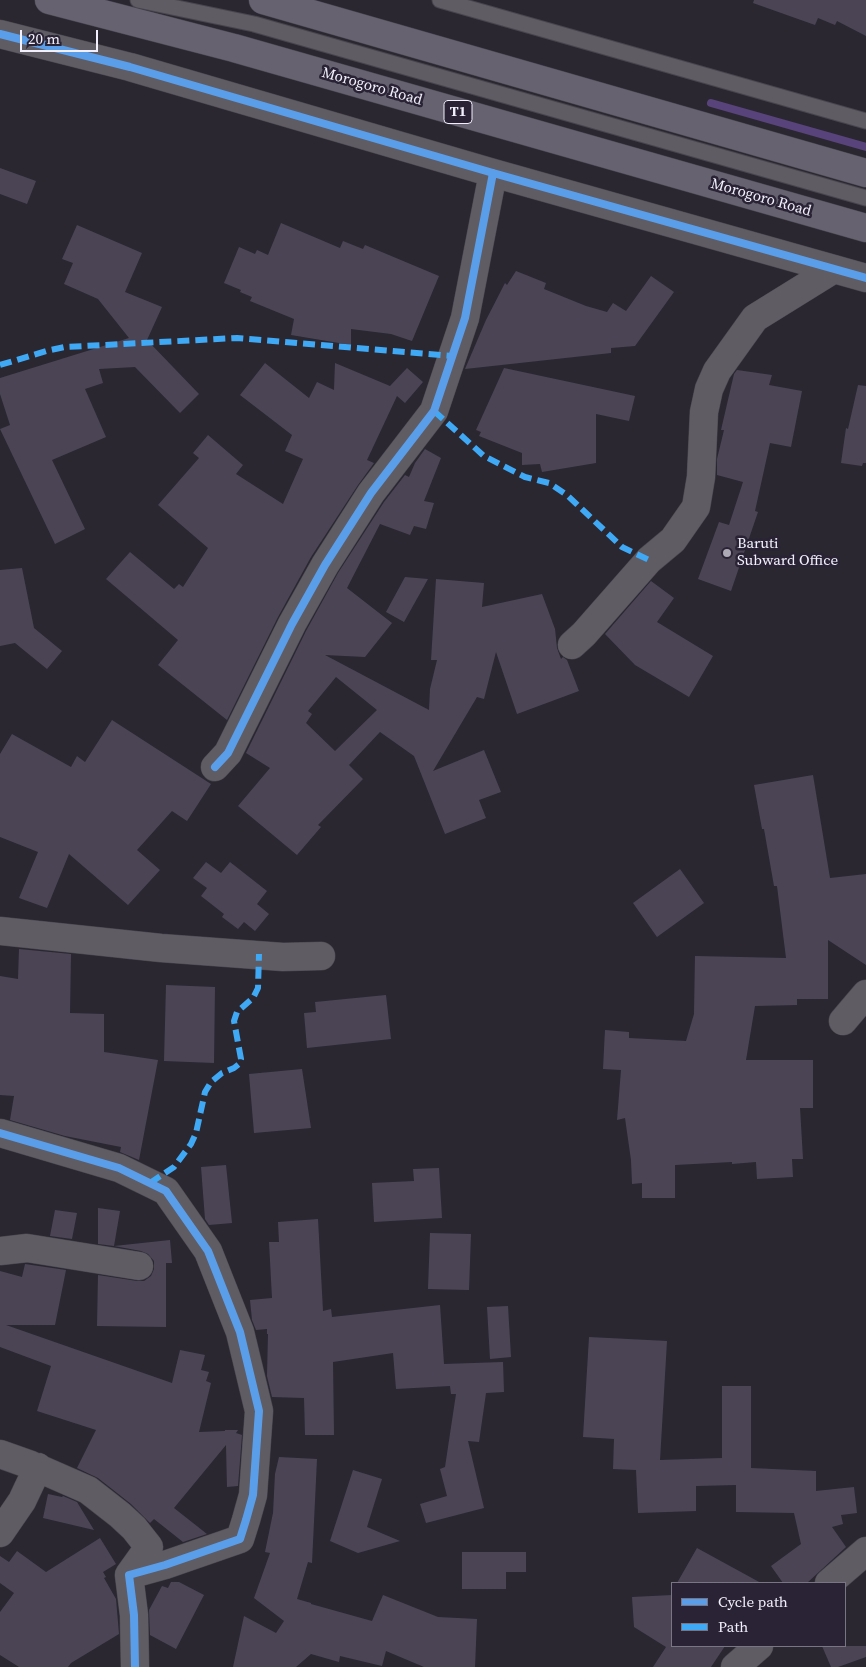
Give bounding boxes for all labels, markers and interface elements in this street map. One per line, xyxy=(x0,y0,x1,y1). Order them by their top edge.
scale bar xyxy=(22,20,100,52)
text: 20 m xyxy=(28,28,60,49)
street label: Morogoro Road xyxy=(320,64,424,110)
road number: T1 xyxy=(444,100,472,124)
street label: Morogoro Road xyxy=(709,175,813,221)
place label: Baruti Subward Office xyxy=(737,535,838,570)
marker: Baruti Subward Office xyxy=(721,547,733,559)
legend xyxy=(671,1582,846,1647)
text: Cycle path xyxy=(718,1591,788,1612)
text: Path xyxy=(718,1616,748,1637)

